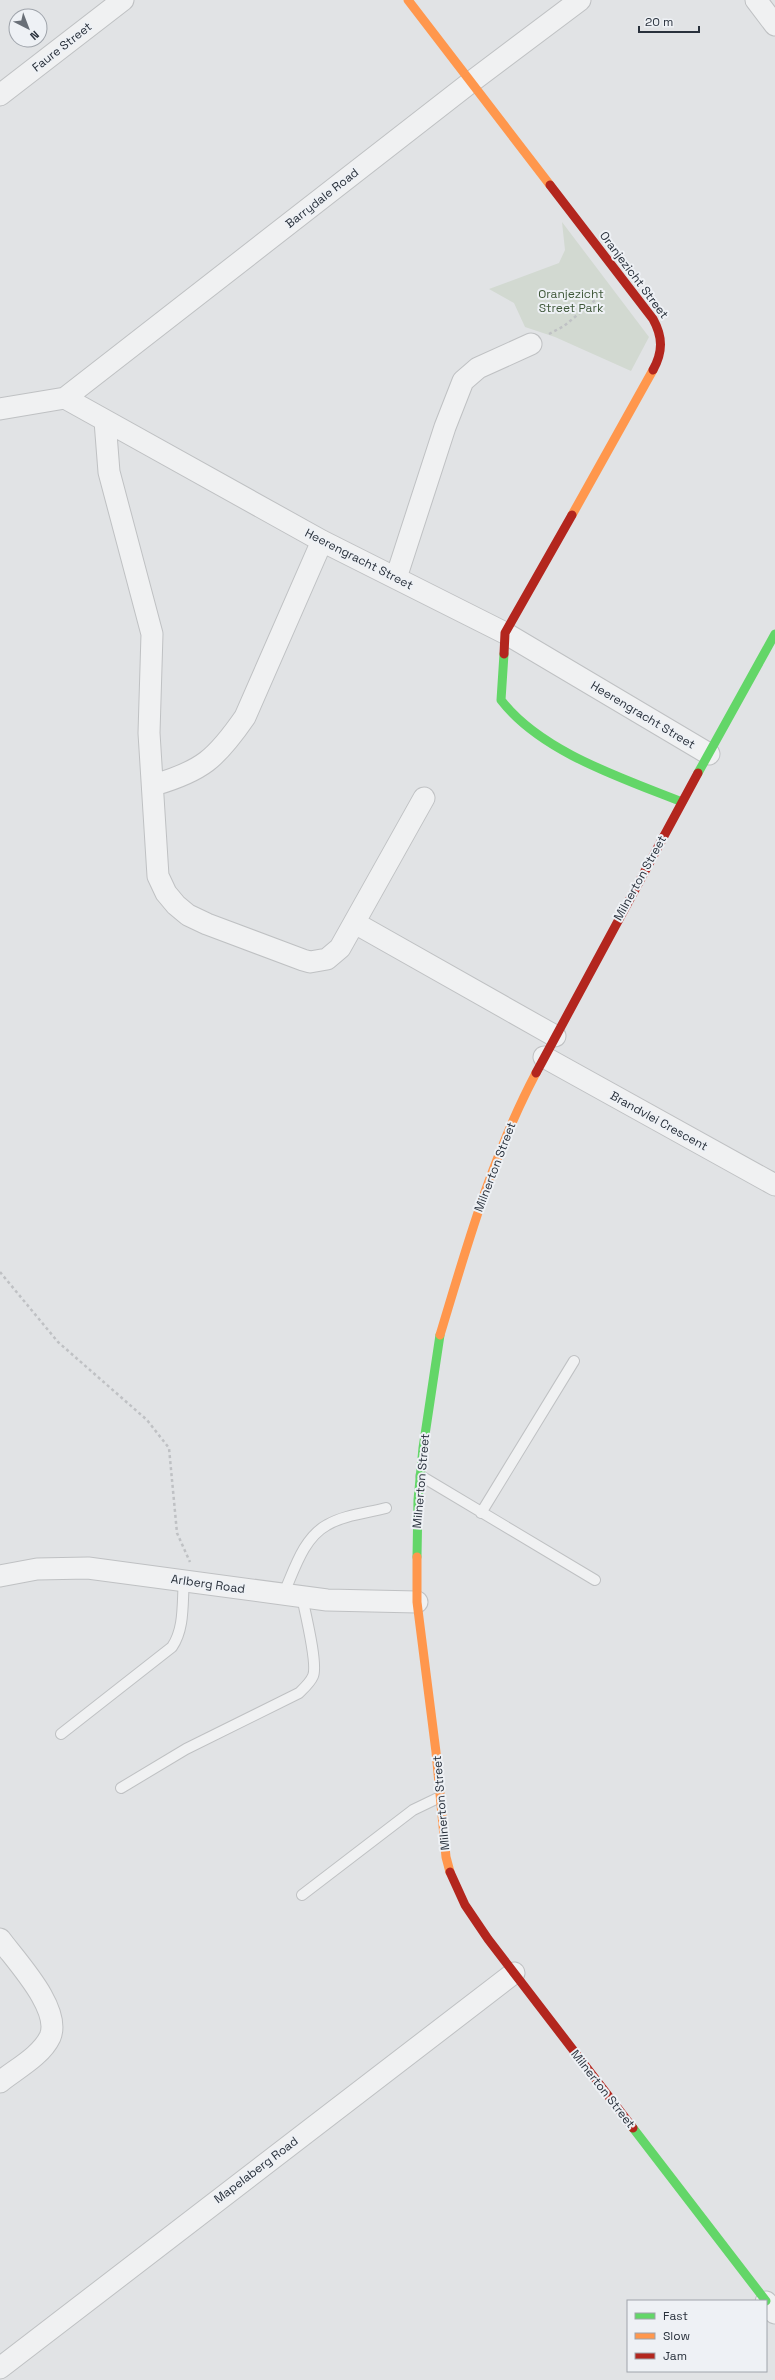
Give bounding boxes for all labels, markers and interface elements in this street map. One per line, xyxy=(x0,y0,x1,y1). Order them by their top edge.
north arrow xyxy=(8,8,48,48)
scale bar xyxy=(639,8,699,34)
text: 20 m xyxy=(645,14,673,30)
street label: Faure Street xyxy=(29,19,95,75)
text: N xyxy=(27,28,42,43)
street label: Barrydale Road xyxy=(282,164,362,232)
street label: Oranjezicht Street xyxy=(596,228,672,322)
park label: Oranjezicht Street Park xyxy=(538,286,604,316)
street label: Heerengracht Street xyxy=(302,525,416,593)
street label: Heerengracht Street xyxy=(588,677,698,753)
street label: Milnerton Street xyxy=(610,833,670,923)
street label: Brandvlei Crescent xyxy=(607,1088,711,1154)
street label: Milnerton Street xyxy=(470,1120,520,1214)
street label: Milnerton Street xyxy=(409,1433,433,1529)
street label: Arlberg Road xyxy=(170,1571,246,1597)
street label: Milnerton Street xyxy=(429,1755,453,1851)
street label: Milnerton Street xyxy=(567,2047,639,2131)
street label: Mapelaberg Road xyxy=(211,2133,301,2207)
legend xyxy=(627,2300,767,2372)
text: Fast xyxy=(663,2308,688,2324)
text: Slow xyxy=(663,2328,690,2344)
text: Jam xyxy=(663,2348,687,2364)

